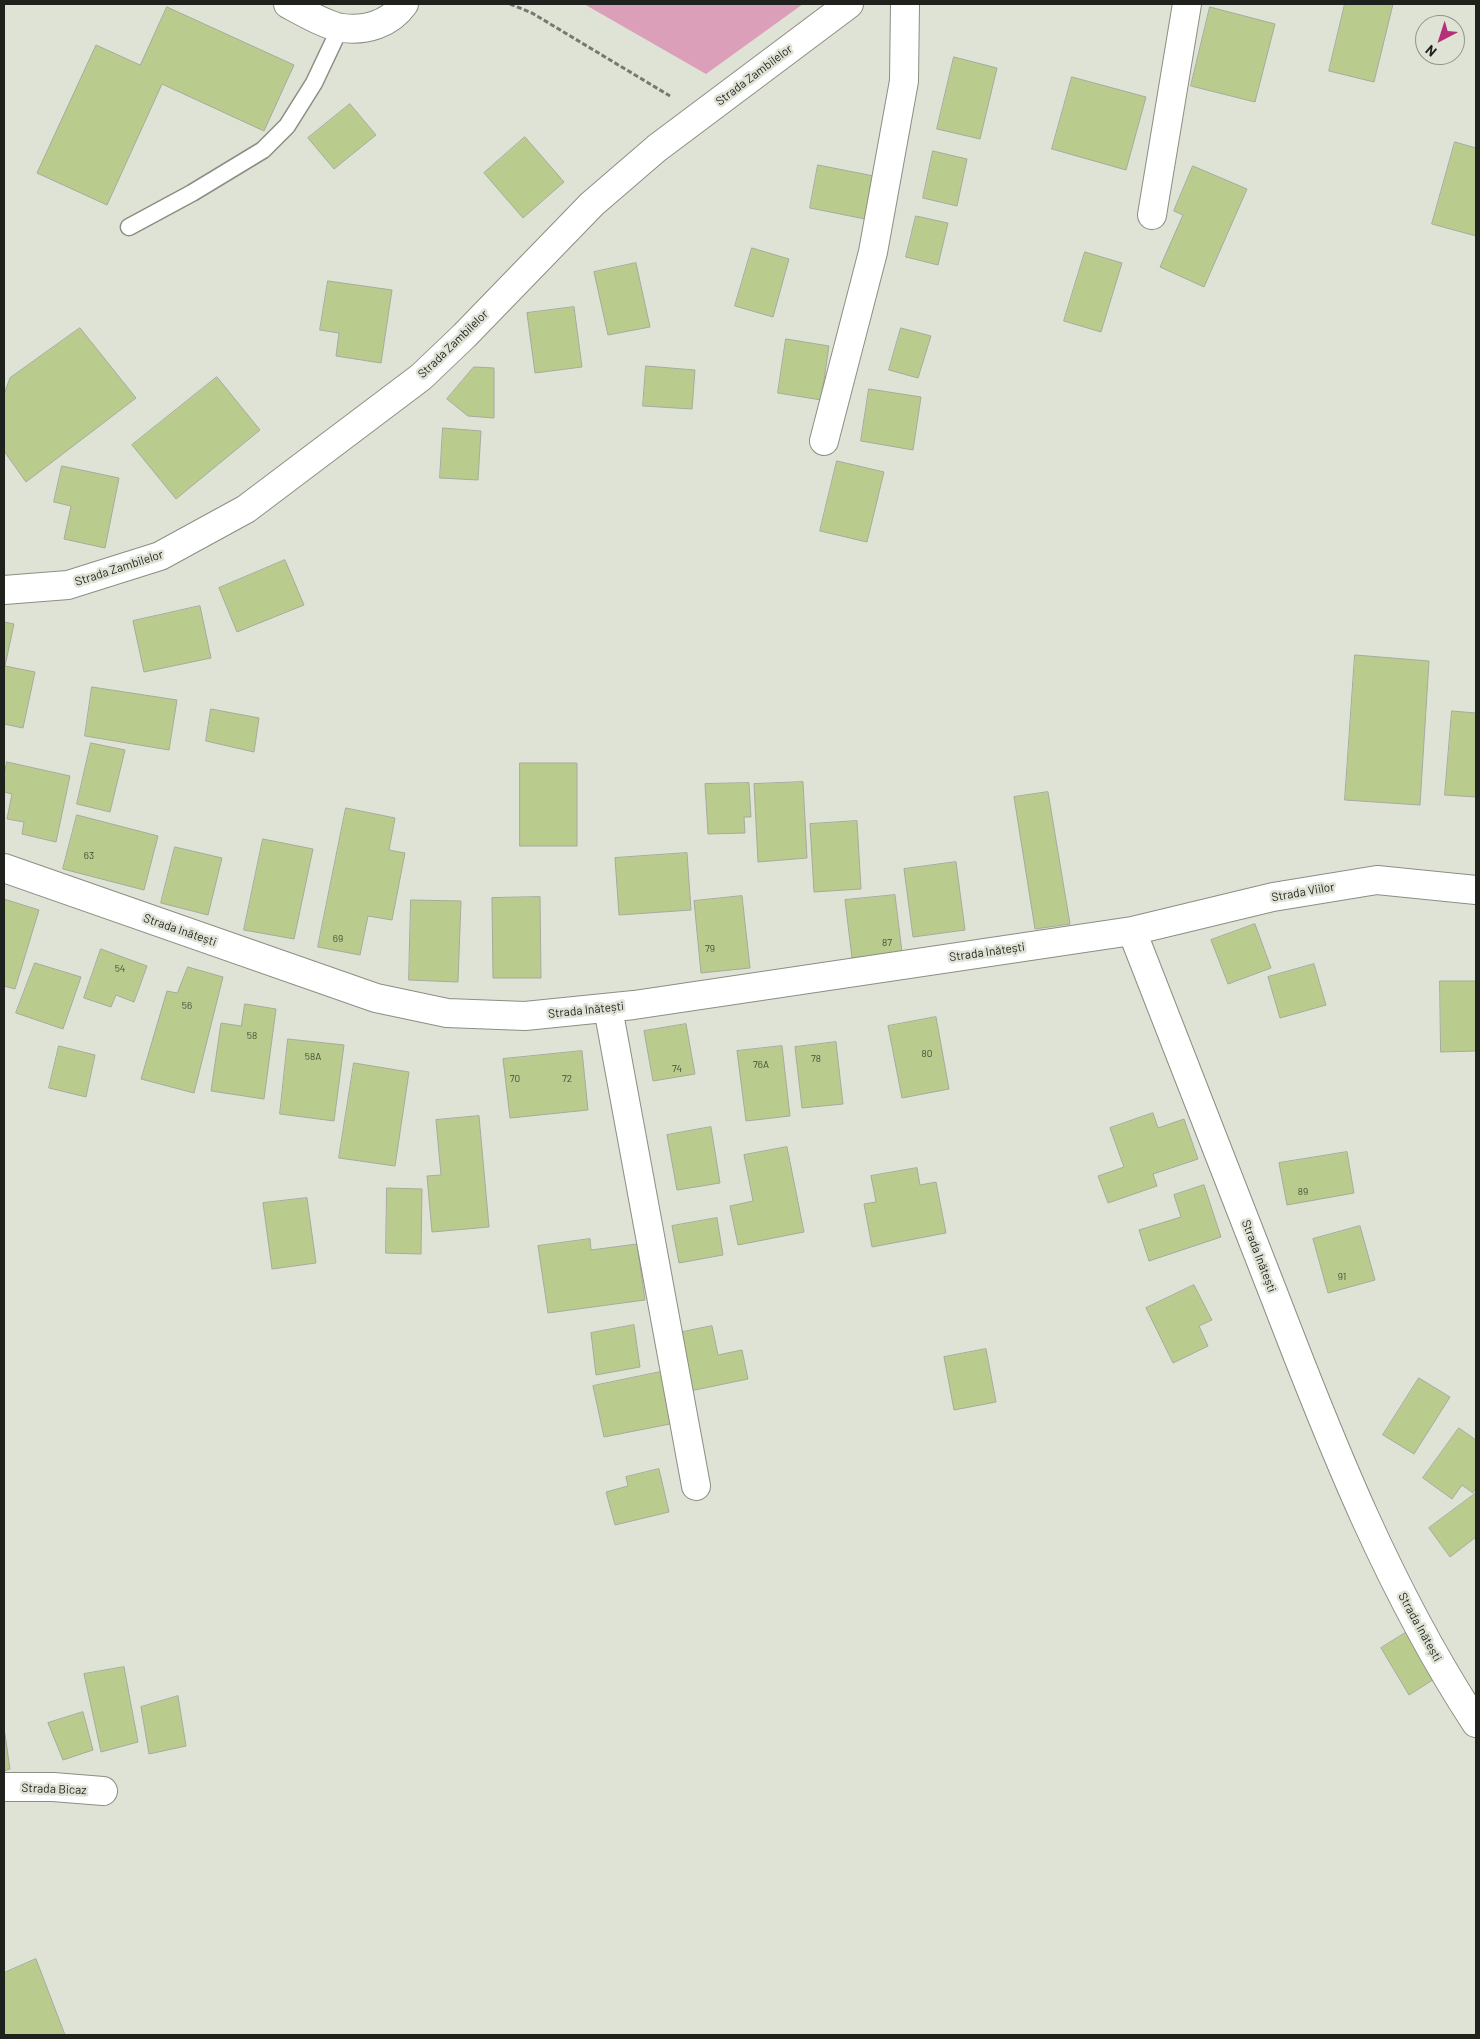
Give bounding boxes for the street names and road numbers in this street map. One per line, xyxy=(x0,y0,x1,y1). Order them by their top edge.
street label: Strada Zambilelor xyxy=(713,42,795,108)
street label: Strada Zambilelor xyxy=(415,307,491,381)
street label: Strada Zambilelor xyxy=(73,547,165,589)
street label: Strada Viilor xyxy=(1270,879,1336,905)
street label: Strada Inătești xyxy=(142,911,218,949)
street label: Strada Inătești xyxy=(948,940,1026,964)
street label: Strada Inătești xyxy=(547,999,625,1021)
street label: Strada Inătești xyxy=(1239,1218,1279,1294)
street label: Strada Inătești xyxy=(1395,1590,1445,1664)
street label: Strada Bicaz xyxy=(21,1781,87,1797)

